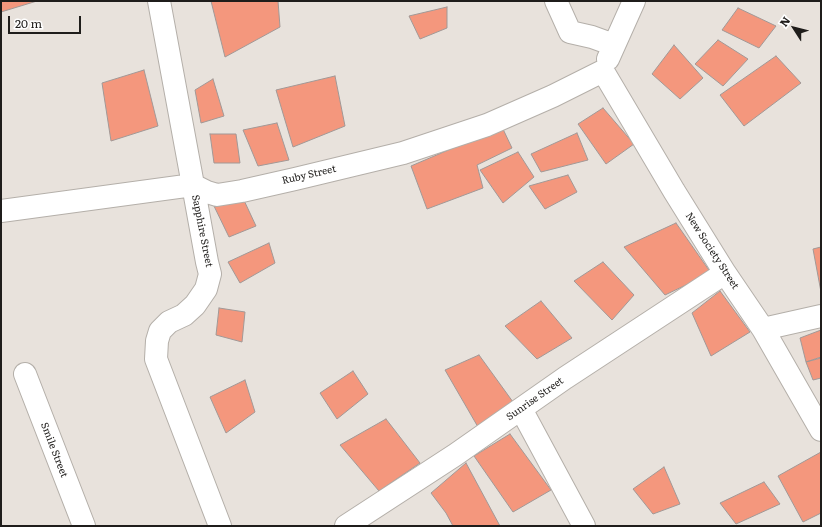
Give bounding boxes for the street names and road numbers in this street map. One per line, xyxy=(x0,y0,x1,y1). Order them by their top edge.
street label: Ruby Street xyxy=(281,163,337,187)
street label: Sapphire Street xyxy=(189,194,215,268)
street label: New Society Street xyxy=(683,210,741,292)
street label: Sunrise Street xyxy=(504,375,566,423)
street label: Smile Street xyxy=(38,421,70,479)

